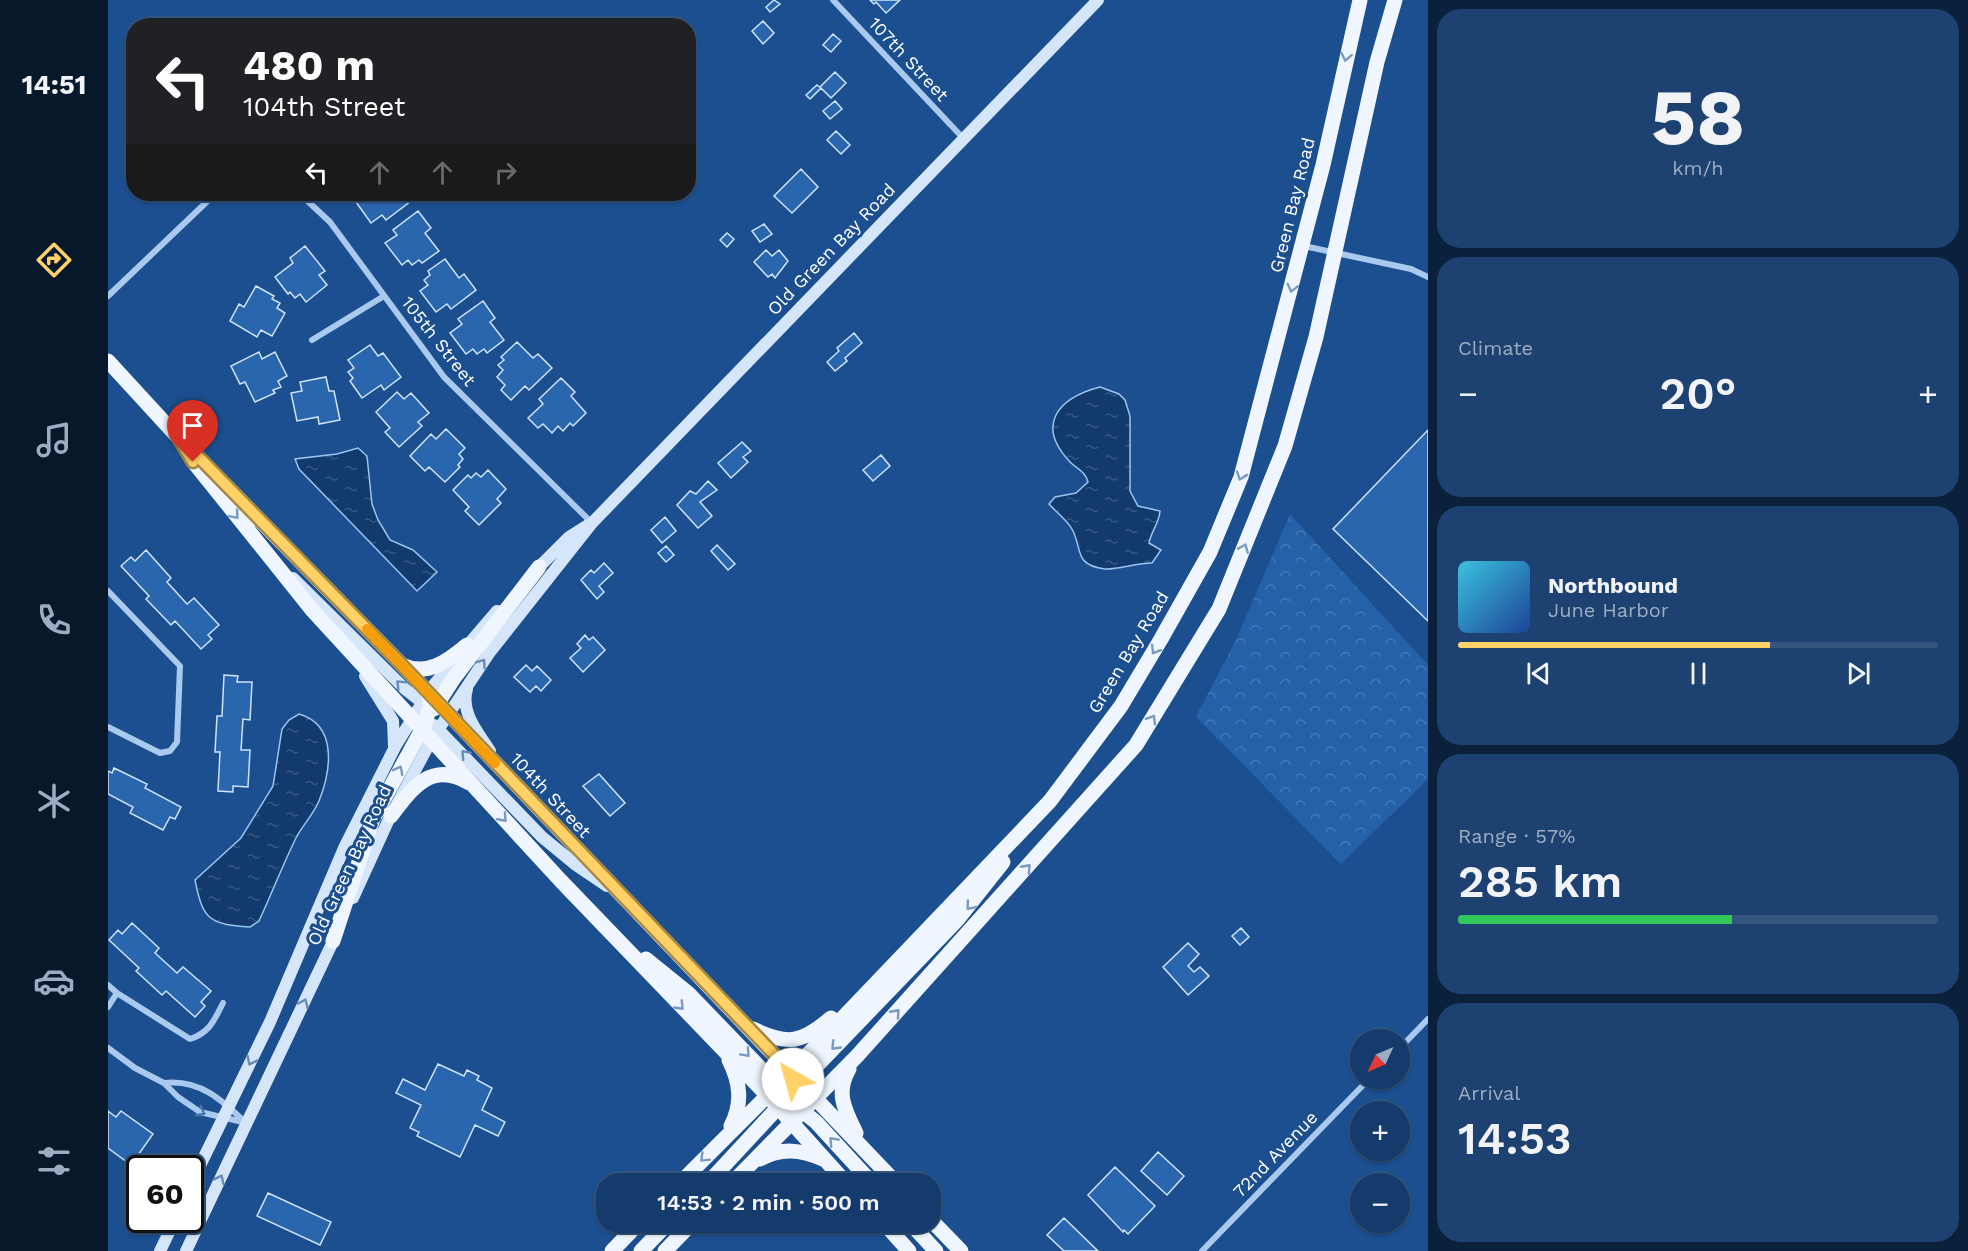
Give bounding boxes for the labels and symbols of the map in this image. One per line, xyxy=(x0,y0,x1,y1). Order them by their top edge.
street label: 107th Street xyxy=(865,13,953,106)
one-way arrow xyxy=(1340,51,1353,61)
street label: Green Bay Road xyxy=(1265,135,1319,275)
street label: Old Green Bay Road xyxy=(763,179,899,319)
one-way arrow xyxy=(1287,282,1300,292)
street label: 105th Street xyxy=(398,292,481,390)
pin xyxy=(167,400,218,462)
one-way arrow xyxy=(1236,470,1248,481)
one-way arrow xyxy=(228,508,239,519)
one-way arrow xyxy=(1237,543,1249,554)
street label: Green Bay Road xyxy=(1083,587,1173,717)
one-way arrow xyxy=(1150,644,1162,654)
one-way arrow xyxy=(475,659,486,670)
one-way arrow xyxy=(396,680,407,691)
one-way arrow xyxy=(1144,715,1156,725)
street label: 104th Street xyxy=(506,748,596,842)
one-way arrow xyxy=(461,750,472,761)
one-way arrow xyxy=(392,765,403,776)
street label: Old Green Bay Road xyxy=(303,781,395,949)
one-way arrow xyxy=(496,811,507,822)
one-way arrow xyxy=(1020,864,1031,875)
one-way arrow xyxy=(966,899,977,910)
one-way arrow xyxy=(297,999,309,1010)
one-way arrow xyxy=(673,999,684,1010)
one-way arrow xyxy=(889,1009,900,1020)
north arrow xyxy=(1350,1029,1410,1089)
one-way arrow xyxy=(831,1039,842,1050)
one-way arrow xyxy=(739,1046,750,1057)
position arrow xyxy=(761,1047,825,1111)
one-way arrow xyxy=(247,1055,259,1066)
one-way arrow xyxy=(195,1104,206,1116)
street label: 72nd Avenue xyxy=(1229,1106,1321,1202)
one-way arrow xyxy=(829,1137,840,1147)
one-way arrow xyxy=(701,1150,712,1161)
speed limit sign: 60 xyxy=(126,1155,204,1233)
one-way arrow xyxy=(212,1174,224,1185)

